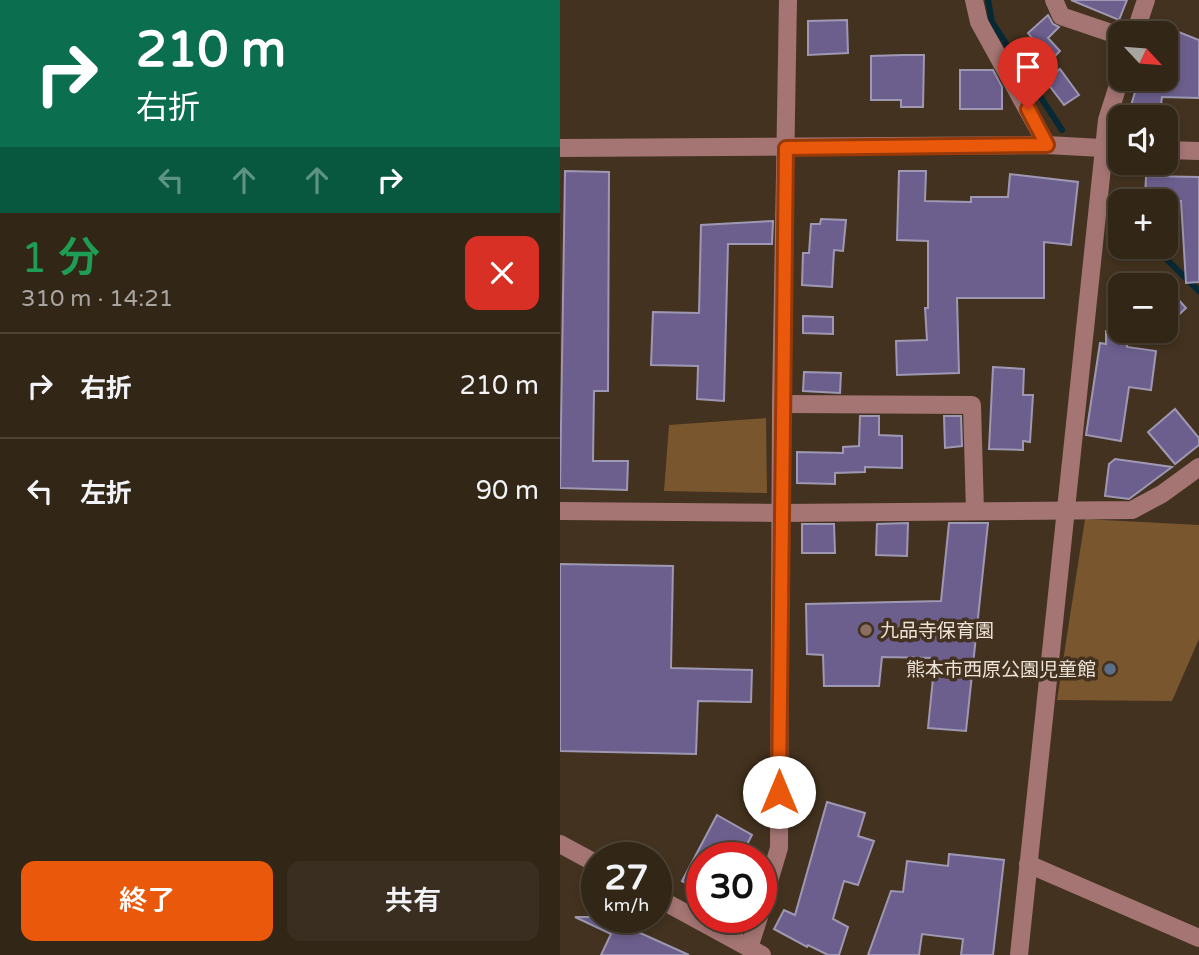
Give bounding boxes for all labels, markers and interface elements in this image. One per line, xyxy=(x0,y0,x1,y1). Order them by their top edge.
text: 210 m xyxy=(136,21,286,80)
north arrow xyxy=(1108,21,1178,91)
map controls xyxy=(1108,21,1178,343)
icon: right xyxy=(21,28,112,119)
pin xyxy=(998,37,1058,109)
icon: arrive xyxy=(1009,48,1047,86)
text: 右折 xyxy=(136,89,200,127)
button: sound xyxy=(1108,105,1178,175)
icon: left xyxy=(152,161,190,199)
icon: ahead xyxy=(225,161,263,199)
icon: ahead xyxy=(298,161,336,199)
icon: right xyxy=(371,161,409,199)
button: + xyxy=(1108,189,1178,259)
text: 1 分 xyxy=(21,233,100,284)
button: close xyxy=(465,236,539,310)
button: − xyxy=(1108,273,1178,343)
text: 310 m · 14:21 xyxy=(21,285,173,313)
icon: right xyxy=(21,367,59,405)
text: 210 m xyxy=(459,370,539,401)
text: 右折 xyxy=(80,373,132,404)
icon: left xyxy=(21,472,59,510)
text: 90 m xyxy=(476,475,539,506)
text: 左折 xyxy=(80,478,132,509)
place label: 九品寺保育園 xyxy=(880,620,994,642)
marker: 九品寺保育園 xyxy=(858,622,874,638)
place label: 熊本市西原公園児童館 xyxy=(906,659,1096,681)
marker: 熊本市西原公園児童館 xyxy=(1102,661,1118,677)
position arrow xyxy=(742,755,816,829)
speed limit sign: 30 xyxy=(686,842,777,933)
text: 27 xyxy=(605,857,648,899)
button: 終了 xyxy=(21,861,273,941)
button: 共有 xyxy=(287,861,539,941)
text: km/h xyxy=(604,894,649,916)

